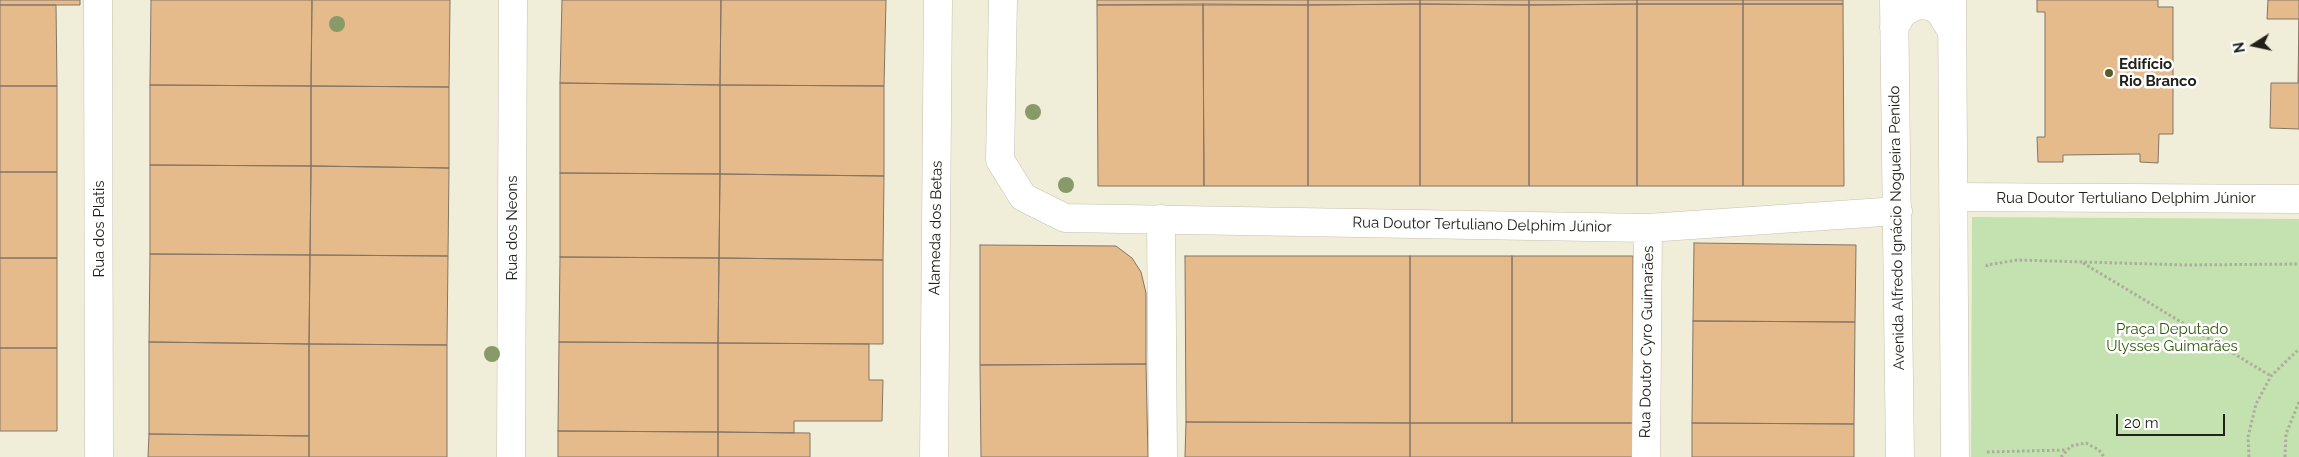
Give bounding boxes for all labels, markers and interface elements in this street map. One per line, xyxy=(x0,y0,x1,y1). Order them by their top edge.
north arrow xyxy=(2229,20,2279,70)
text: N xyxy=(2230,41,2248,54)
place label: Edifício Rio Branco xyxy=(2119,55,2197,90)
marker: Edifício Rio Branco xyxy=(2103,67,2115,79)
street label: Avenida Alfredo Ignácio Nogueira Penido xyxy=(1886,85,1908,371)
street label: Alameda dos Betas xyxy=(926,160,946,296)
street label: Rua dos Neons xyxy=(503,175,521,281)
street label: Rua dos Platis xyxy=(90,181,108,277)
street label: Rua Doutor Tertuliano Delphim Júnior xyxy=(1996,189,2256,207)
street label: Rua Doutor Tertuliano Delphim Júnior xyxy=(1352,214,1612,236)
street label: Rua Doutor Cyro Guimarães xyxy=(1636,246,1658,438)
park label: Praça Deputado Ulysses Guimarães xyxy=(2106,320,2238,355)
scale bar xyxy=(2119,404,2228,436)
text: 20 m xyxy=(2124,414,2159,432)

